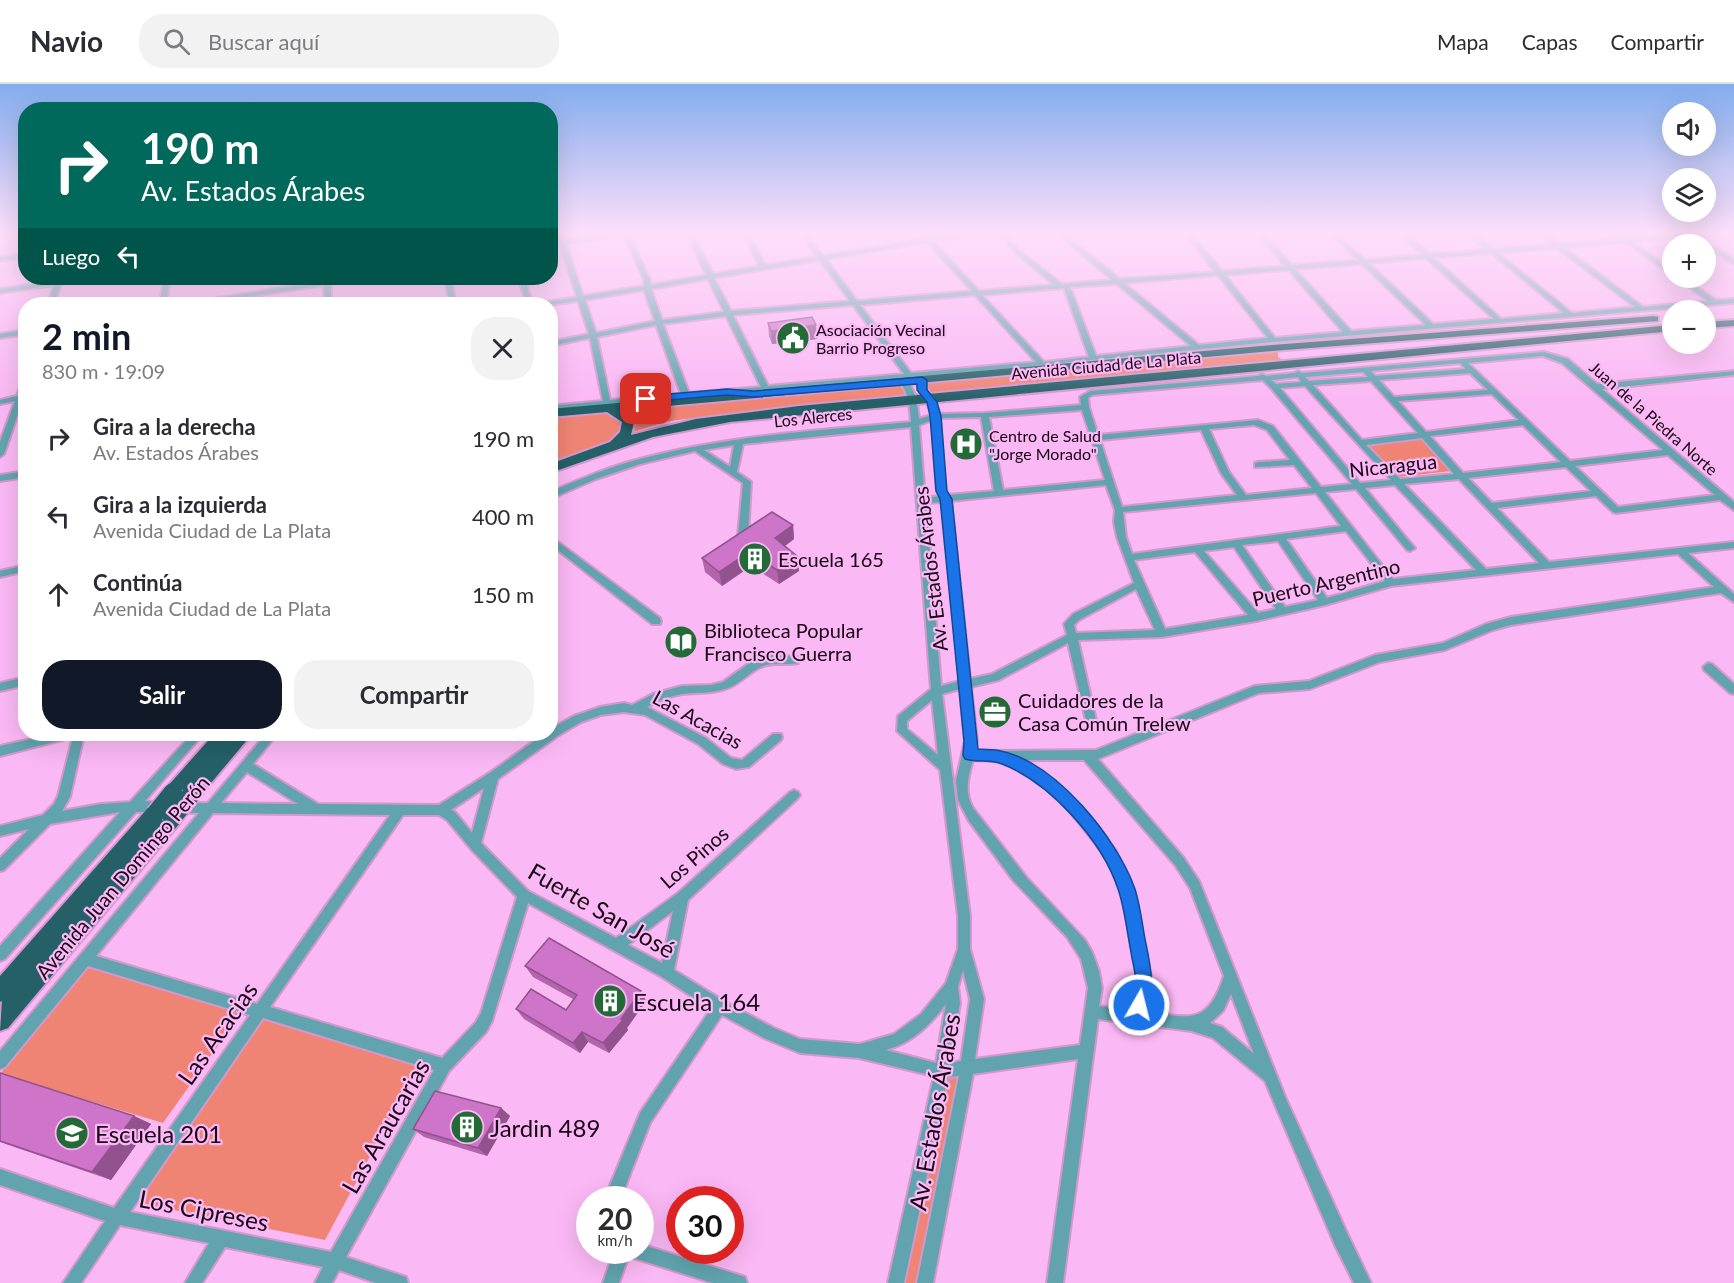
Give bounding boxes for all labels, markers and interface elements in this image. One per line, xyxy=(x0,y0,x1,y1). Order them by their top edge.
search box xyxy=(139,14,559,68)
text: Navio xyxy=(30,24,103,58)
icon: search xyxy=(160,25,193,58)
text: Buscar aquí xyxy=(208,28,319,55)
text: Mapa xyxy=(1437,29,1489,54)
text: Capas xyxy=(1522,29,1578,54)
text: Compartir xyxy=(1611,29,1704,54)
map controls xyxy=(1662,102,1716,354)
button: sound xyxy=(1662,102,1716,156)
text: 190 m xyxy=(141,123,259,173)
icon: right xyxy=(42,126,120,204)
button: layers xyxy=(1662,168,1716,222)
text: Av. Estados Árabes xyxy=(141,174,365,207)
button: + xyxy=(1662,234,1716,288)
icon: left xyxy=(112,240,145,273)
text: Luego xyxy=(42,243,100,270)
button: − xyxy=(1662,300,1716,354)
text: 2 min xyxy=(42,314,131,358)
button: close xyxy=(471,317,534,380)
public building icon: Asociación Vecinal Barrio Progreso xyxy=(775,320,811,356)
place label: Asociación Vecinal Barrio Progreso xyxy=(816,320,945,357)
street label: Avenida Ciudad de La Plata xyxy=(1010,347,1202,383)
street label: Juan de la Piedra Norte xyxy=(1586,357,1722,479)
text: 830 m · 19:09 xyxy=(42,359,165,383)
pin xyxy=(620,373,671,424)
icon: arrive xyxy=(629,382,662,415)
street label: Los Alerces xyxy=(773,403,853,431)
text: Gira a la derecha xyxy=(93,413,256,440)
icon: right xyxy=(42,422,75,455)
text: 190 m xyxy=(472,425,534,452)
hospital icon: Centro de Salud "Jorge Morado" xyxy=(948,426,984,462)
place label: Centro de Salud "Jorge Morado" xyxy=(989,426,1101,463)
text: Av. Estados Árabes xyxy=(93,440,259,464)
street label: Nicaragua xyxy=(1348,448,1438,482)
street label: Av. Estados Árabes xyxy=(908,485,952,653)
text: Gira a la izquierda xyxy=(93,491,267,518)
icon: left xyxy=(42,500,75,533)
text: 400 m xyxy=(472,503,534,530)
text: Avenida Ciudad de La Plata xyxy=(93,518,331,542)
building icon: Escuela 165 xyxy=(737,541,773,577)
place label: Escuela 165 xyxy=(778,547,884,571)
street label: Puerto Argentino xyxy=(1250,553,1402,611)
text: Continúa xyxy=(93,569,182,596)
icon: ahead xyxy=(42,578,75,611)
text: 150 m xyxy=(472,581,534,608)
text: Avenida Ciudad de La Plata xyxy=(93,596,331,620)
place label: Biblioteca Popular Francisco Guerra xyxy=(704,618,864,665)
library icon: Biblioteca Popular Francisco Guerra xyxy=(663,624,699,660)
button: Salir xyxy=(42,660,282,729)
button: Compartir xyxy=(294,660,534,729)
street label: Las Acacias xyxy=(649,684,747,754)
place label: Cuidadores de la Casa Común Trelew xyxy=(1018,688,1191,735)
office icon: Cuidadores de la Casa Común Trelew xyxy=(977,694,1013,730)
street label: Avenida Juan Domingo Perón xyxy=(30,771,214,983)
street label: Los Pinos xyxy=(655,821,733,893)
street label: Fuerte San José xyxy=(523,856,681,964)
position arrow xyxy=(1107,973,1171,1037)
street label: Las Acacias xyxy=(171,976,263,1090)
building icon: Escuela 164 xyxy=(592,983,628,1019)
place label: Escuela 164 xyxy=(633,987,760,1016)
street label: Av. Estados Árabes xyxy=(902,1011,966,1213)
street label: Las Araucarias xyxy=(335,1054,435,1198)
building icon: Jardin 489 xyxy=(449,1109,485,1145)
place label: Jardin 489 xyxy=(490,1113,600,1142)
school or university icon: Escuela 201 xyxy=(54,1115,90,1151)
place label: Escuela 201 xyxy=(95,1119,222,1148)
street label: Los Cipreses xyxy=(137,1183,271,1237)
speed limit sign: 30 xyxy=(666,1186,744,1264)
text: 20 xyxy=(598,1200,632,1236)
text: km/h xyxy=(597,1231,633,1249)

